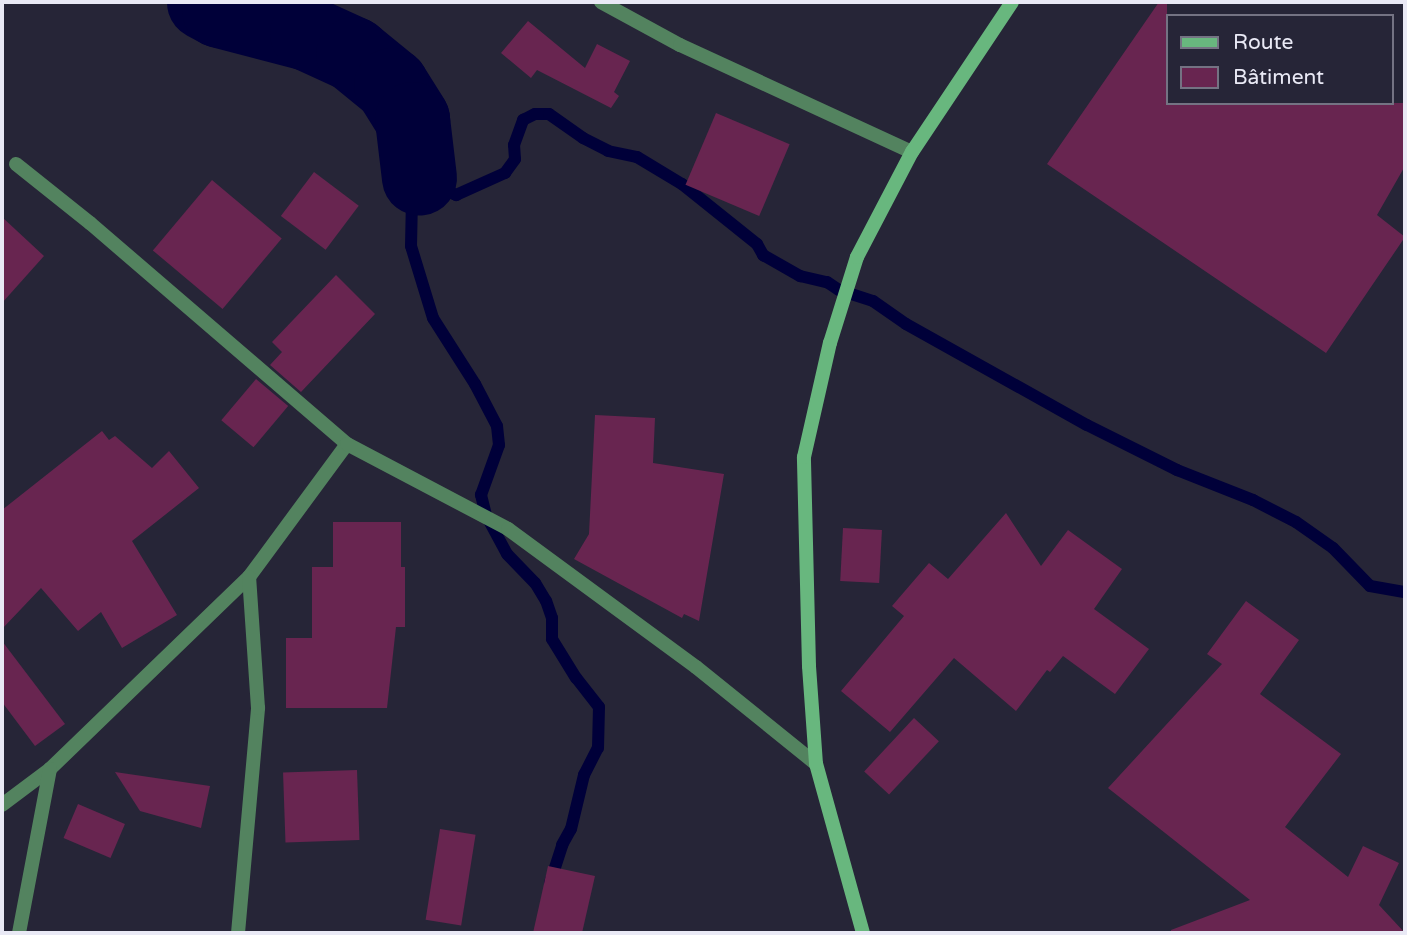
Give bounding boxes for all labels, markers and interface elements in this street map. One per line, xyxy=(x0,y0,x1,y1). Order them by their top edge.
legend xyxy=(1166,14,1393,105)
text: Route xyxy=(1233,30,1293,55)
text: Bâtiment xyxy=(1233,65,1324,90)

